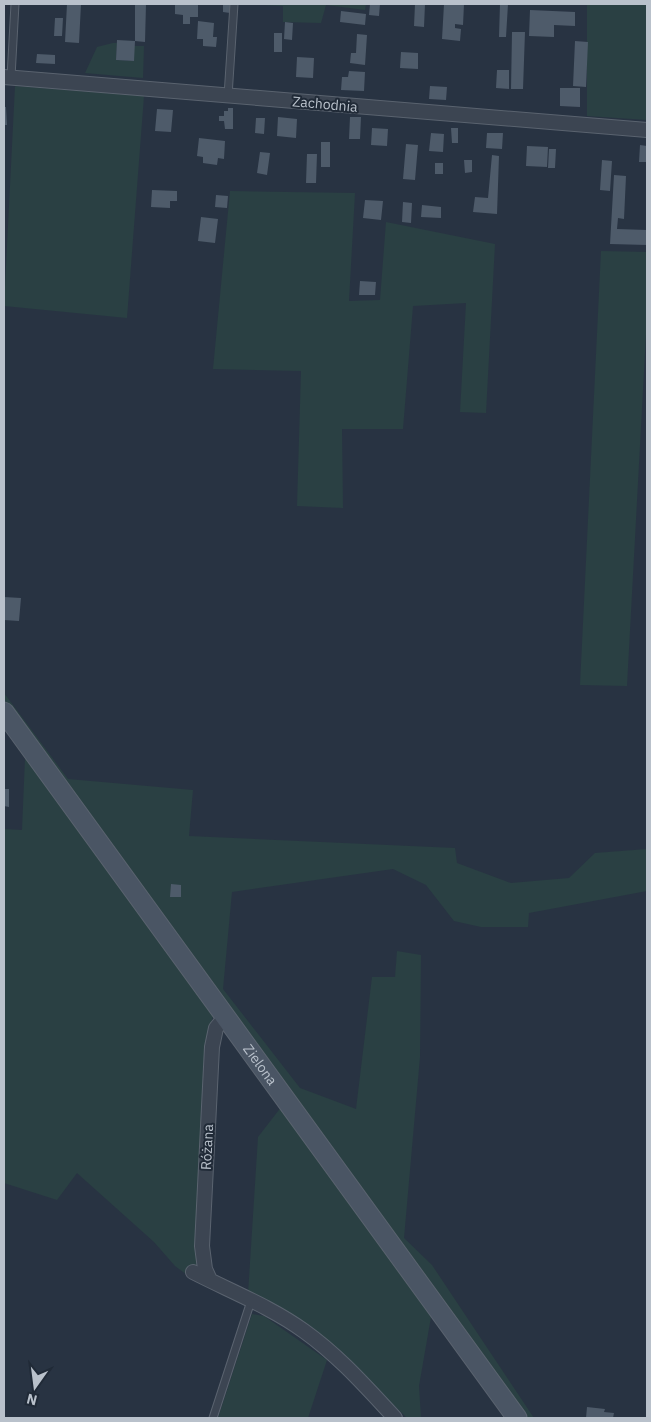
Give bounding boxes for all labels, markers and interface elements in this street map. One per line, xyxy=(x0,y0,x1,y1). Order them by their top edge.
street label: Zachodnia xyxy=(292,92,359,116)
street label: Zielona xyxy=(239,1041,282,1089)
street label: Różana xyxy=(197,1123,217,1170)
north arrow xyxy=(10,1362,60,1412)
text: N xyxy=(25,1390,39,1410)

